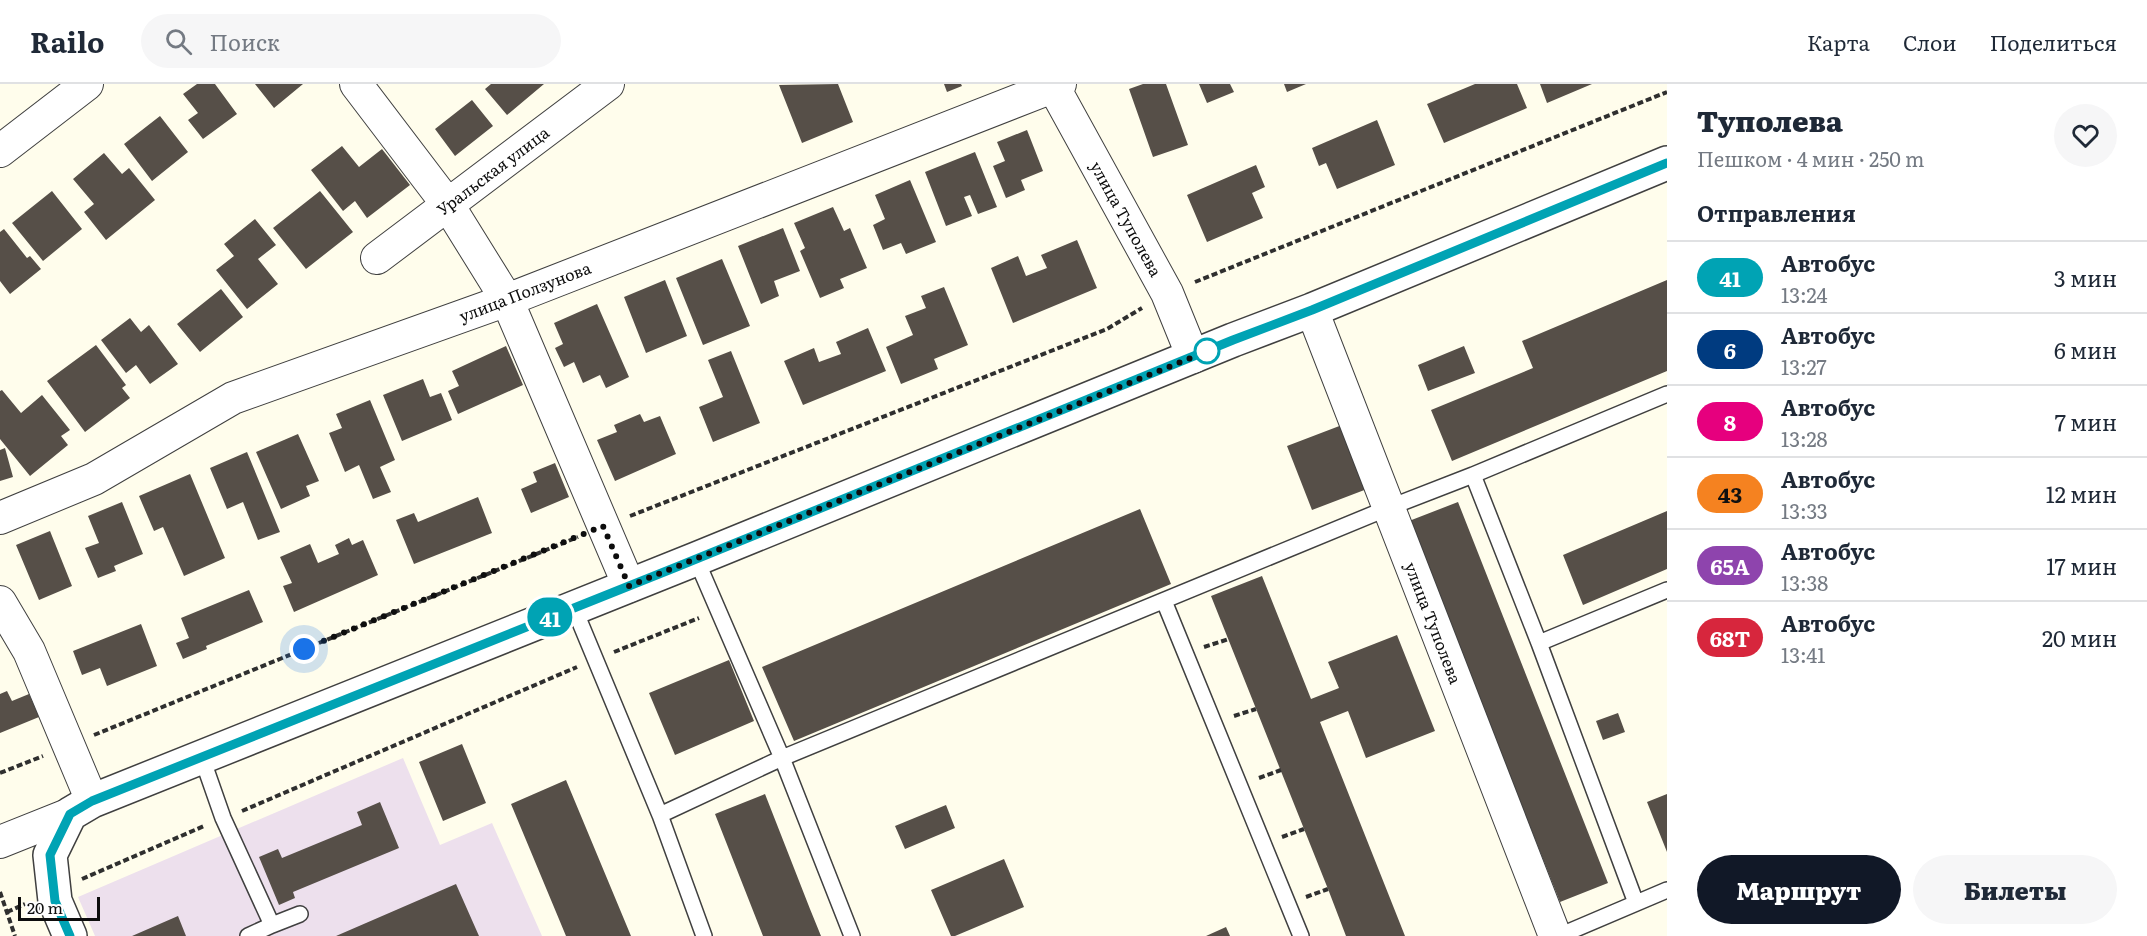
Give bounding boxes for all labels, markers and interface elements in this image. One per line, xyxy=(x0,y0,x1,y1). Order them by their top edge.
search box xyxy=(141,14,561,68)
text: Railo xyxy=(30,20,105,62)
icon: search xyxy=(162,25,195,58)
text: Поиск xyxy=(210,25,280,58)
text: Карта xyxy=(1807,26,1870,57)
text: Слои xyxy=(1903,26,1957,57)
text: Поделиться xyxy=(1990,26,2117,57)
text: Туполева xyxy=(1697,99,1843,141)
button: heart xyxy=(2054,104,2117,167)
street label: Уральская улица xyxy=(431,120,554,220)
text: Пешком · 4 мин · 250 m xyxy=(1697,143,1924,173)
street label: улица Туполева xyxy=(1085,156,1169,281)
text: Отправления xyxy=(1697,196,1856,229)
text: Автобус xyxy=(1781,246,1875,279)
street label: улица Ползунова xyxy=(455,255,594,327)
text: 3 мин xyxy=(2054,261,2117,294)
text: 41 xyxy=(1719,262,1741,293)
text: 13:24 xyxy=(1781,279,1828,309)
text: Автобус xyxy=(1781,318,1875,351)
text: 6 мин xyxy=(2054,333,2117,366)
text: 6 xyxy=(1724,334,1736,365)
unlabelled marker xyxy=(1194,338,1220,364)
text: 13:27 xyxy=(1781,351,1827,381)
text: Автобус xyxy=(1781,390,1875,423)
text: 7 мин xyxy=(2055,405,2117,438)
text: 8 xyxy=(1724,406,1736,437)
text: 13:28 xyxy=(1781,423,1828,453)
text: Автобус xyxy=(1781,462,1875,495)
text: 12 мин xyxy=(2046,477,2117,510)
text: 43 xyxy=(1718,478,1742,509)
text: 13:33 xyxy=(1781,495,1828,525)
text: Автобус xyxy=(1781,534,1875,567)
text: 17 мин xyxy=(2046,549,2117,582)
text: 65А xyxy=(1710,550,1750,581)
street label: улица Туполева xyxy=(1400,558,1468,687)
text: 13:38 xyxy=(1781,567,1828,597)
line badge: 41 xyxy=(523,598,577,636)
text: 41 xyxy=(539,602,561,633)
text: Автобус xyxy=(1781,606,1875,639)
text: 20 мин xyxy=(2042,621,2117,654)
text: 68Т xyxy=(1710,622,1750,653)
your location xyxy=(289,634,319,664)
text: 13:41 xyxy=(1781,639,1825,669)
button: Маршрут xyxy=(1697,855,1901,924)
button: Билеты xyxy=(1913,855,2117,924)
scale bar xyxy=(18,894,100,922)
text: 20 m xyxy=(27,895,63,919)

